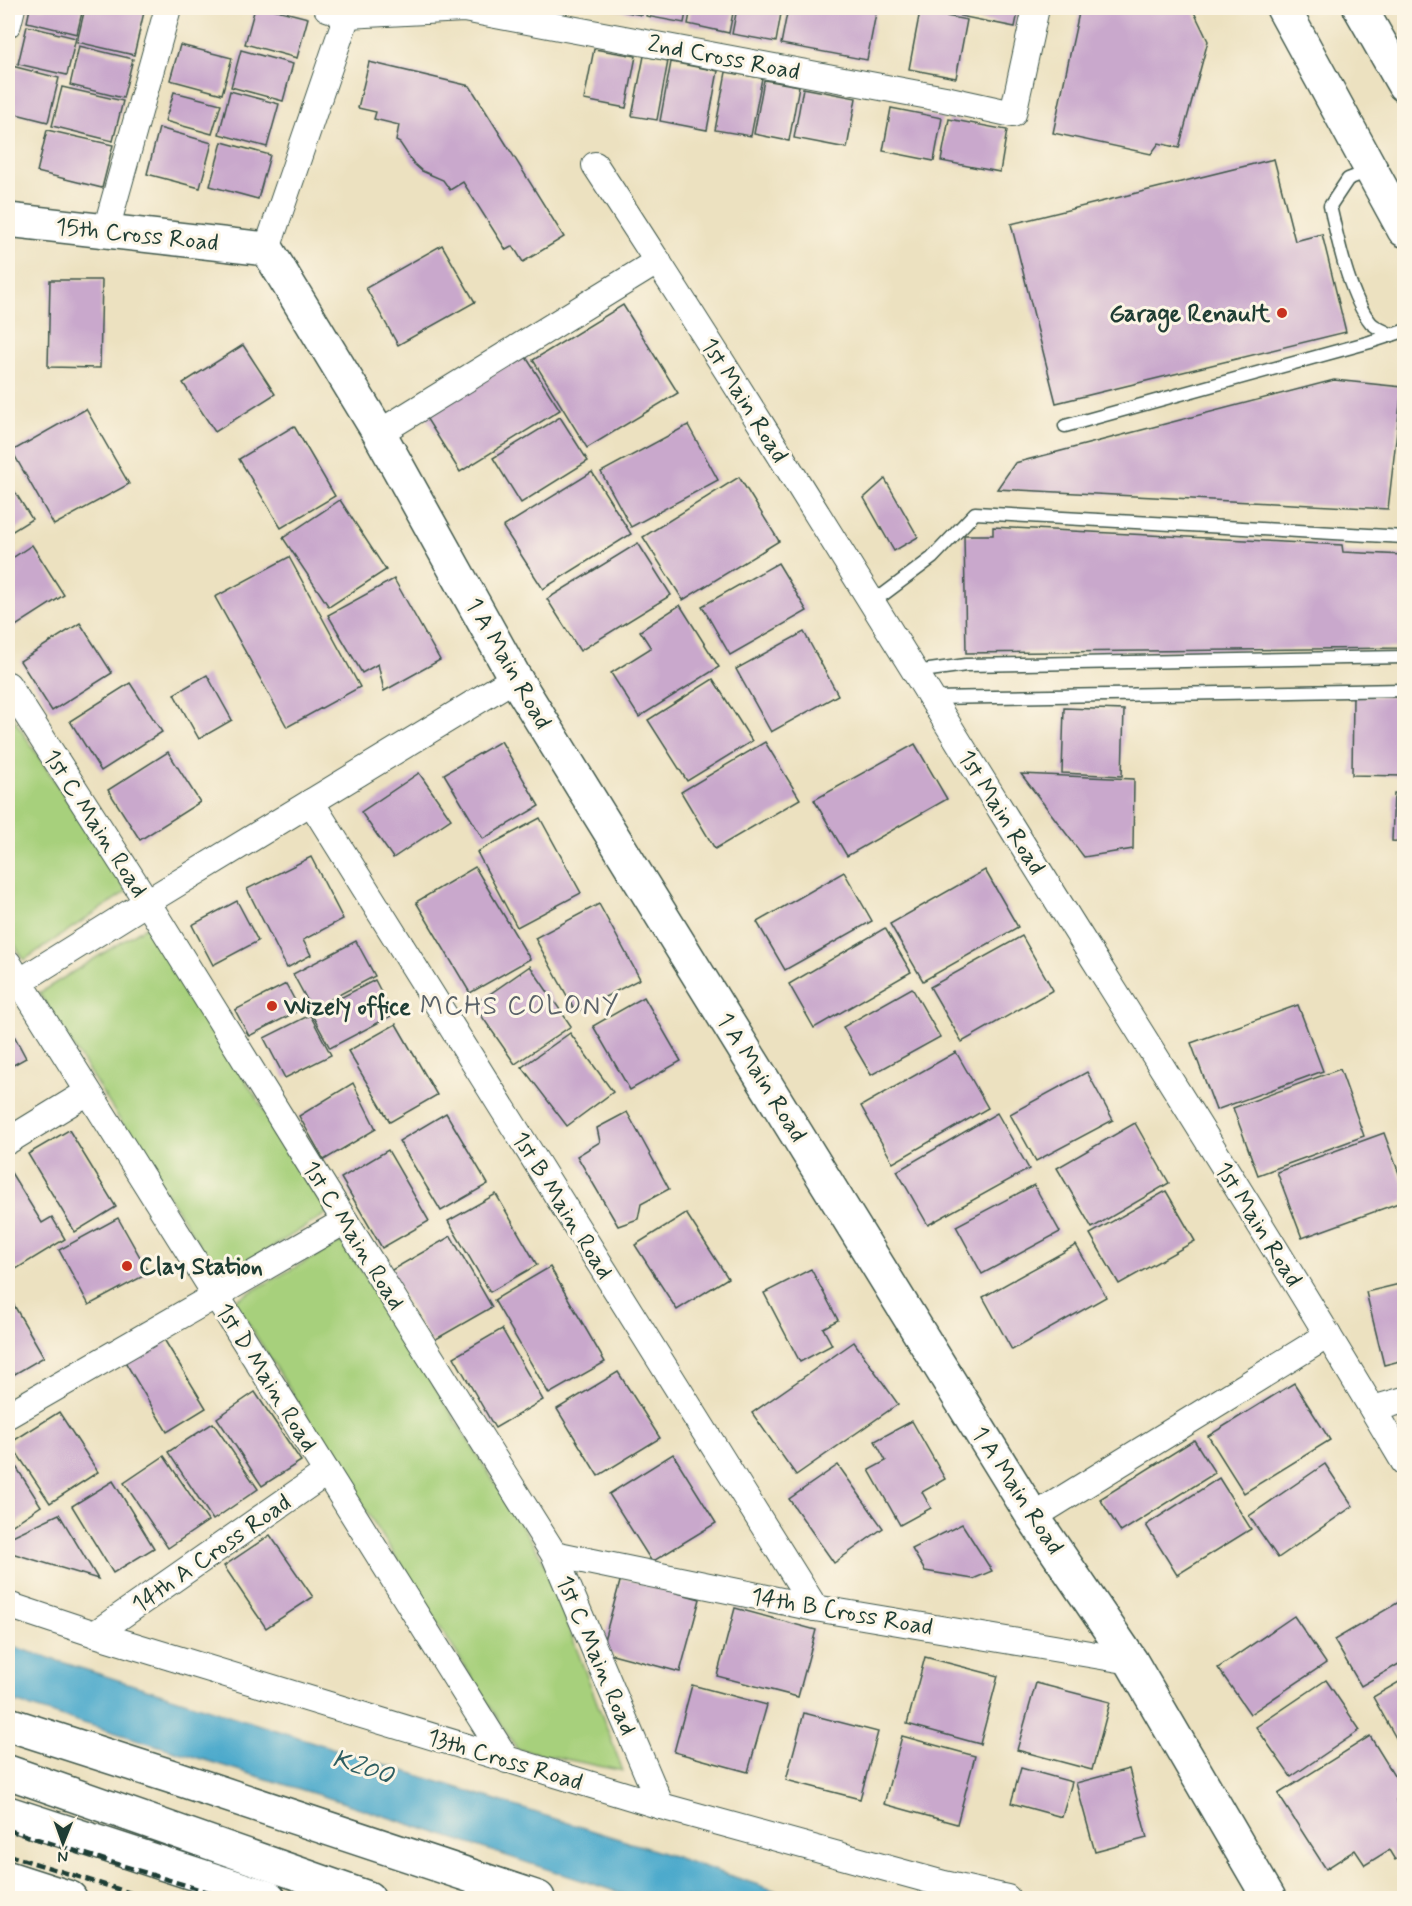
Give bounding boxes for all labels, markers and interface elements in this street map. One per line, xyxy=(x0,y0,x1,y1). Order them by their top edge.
street label: 2nd Cross Road xyxy=(645,29,802,88)
street label: 15th Cross Road xyxy=(54,212,220,259)
place label: Garage Renault xyxy=(1109,299,1271,333)
marker: Garage Renault xyxy=(1275,306,1289,320)
street label: 1st Main Road xyxy=(693,332,794,469)
street label: 1 A Main Road xyxy=(457,592,558,735)
street label: 1st C Main Road xyxy=(35,744,154,904)
street label: 1st Main Road xyxy=(950,744,1051,881)
district label: MCHS COLONY xyxy=(420,990,620,1024)
place label: Wizely office xyxy=(283,992,411,1023)
marker: Wizely office xyxy=(265,999,279,1013)
street label: 1 A Main Road xyxy=(709,1007,813,1148)
street label: 1st B Main Road xyxy=(504,1126,620,1286)
street label: 1st C Main Road xyxy=(294,1155,411,1316)
street label: 1st Main Road xyxy=(1207,1156,1308,1293)
place label: Clay Station xyxy=(139,1252,263,1283)
marker: Clay Station xyxy=(120,1259,134,1273)
street label: 1st D Main Road xyxy=(208,1297,324,1458)
street label: 1 A Main Road xyxy=(964,1421,1070,1561)
street label: 14th A Cross Road xyxy=(126,1488,298,1621)
street label: 1st C Main Road xyxy=(548,1571,643,1740)
street label: 14th B Cross Road xyxy=(748,1581,935,1644)
street label: 13th Cross Road xyxy=(423,1722,586,1799)
water label: K200 xyxy=(328,1742,398,1794)
north arrow xyxy=(33,1813,93,1873)
text: N xyxy=(57,1846,68,1867)

